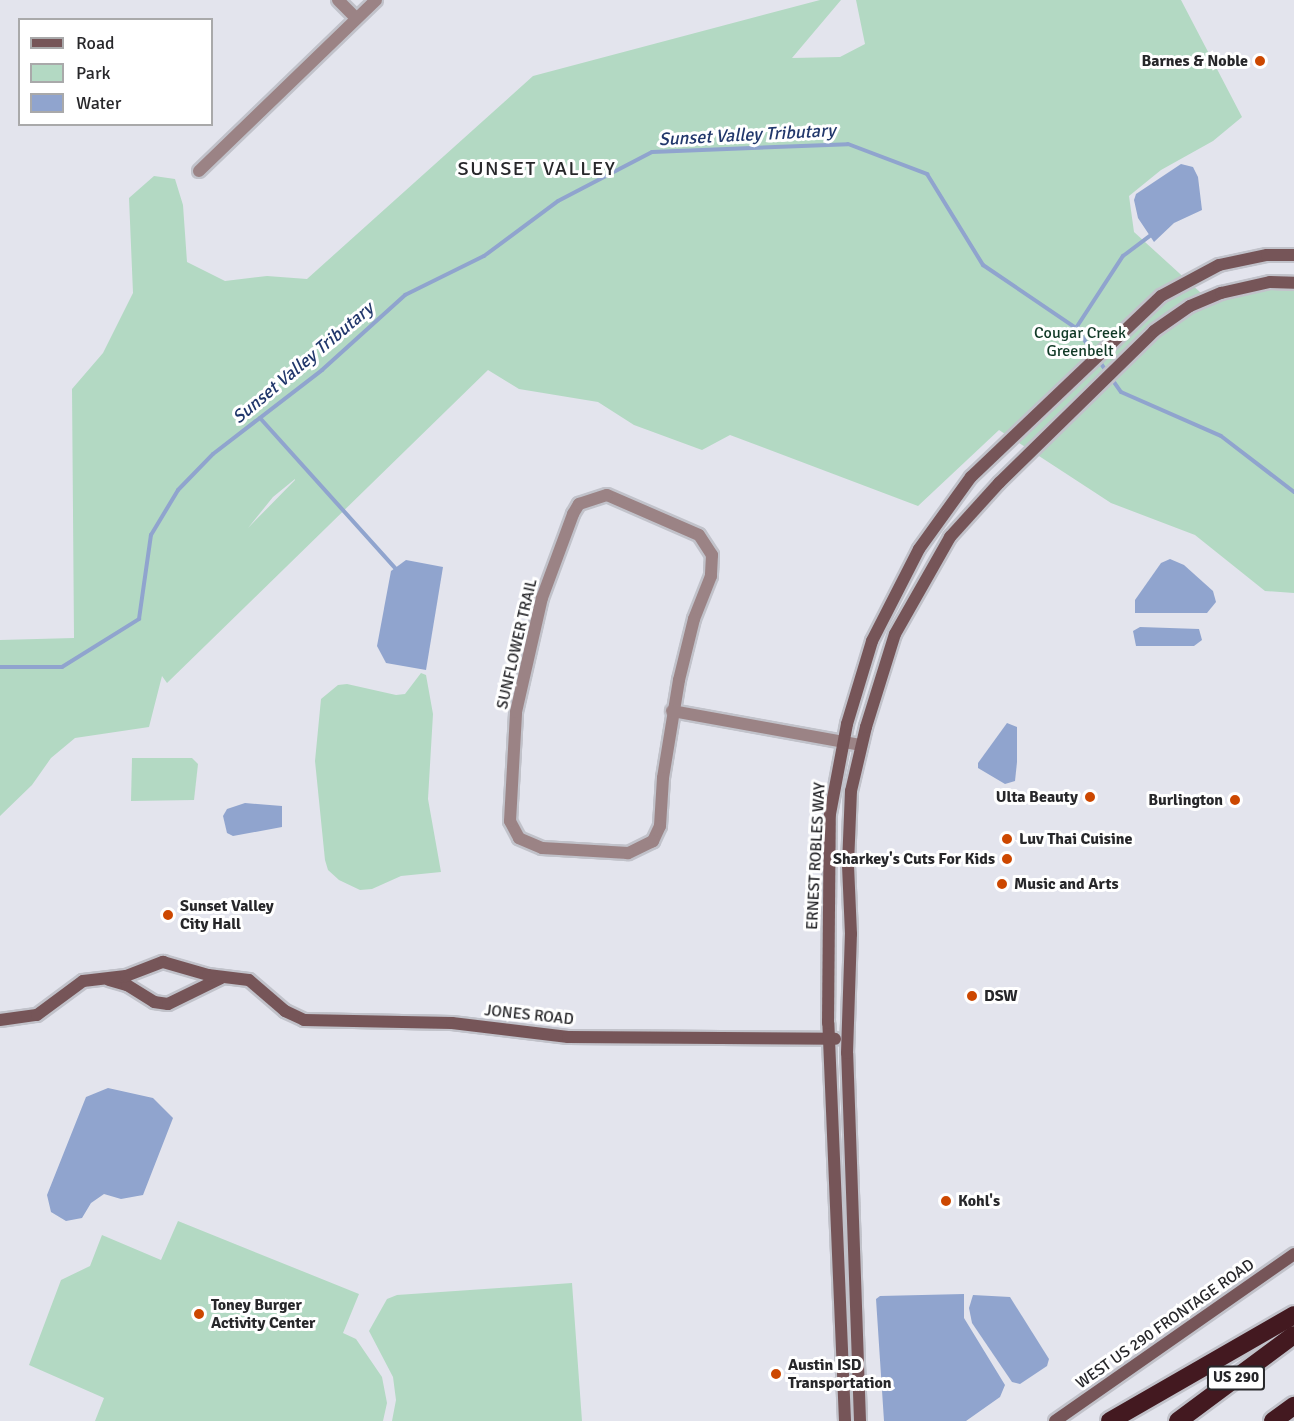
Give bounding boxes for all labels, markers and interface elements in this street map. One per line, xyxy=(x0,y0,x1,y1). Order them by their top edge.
legend xyxy=(18,18,213,126)
text: Road xyxy=(76,32,115,54)
place label: Barnes & Noble xyxy=(1141,51,1248,71)
marker: Barnes & Noble xyxy=(1253,54,1267,68)
text: Park xyxy=(76,62,111,84)
text: Water xyxy=(76,92,121,114)
water label: Sunset Valley Tributary xyxy=(658,120,836,150)
district label: SUNSET VALLEY xyxy=(458,156,616,180)
water label: Sunset Valley Tributary xyxy=(228,298,378,428)
park label: Cougar Creek Greenbelt xyxy=(1034,323,1126,361)
street label: SUNFLOWER TRAIL xyxy=(493,577,541,711)
street label: ERNEST ROBLES WAY xyxy=(803,782,829,930)
place label: Ulta Beauty xyxy=(996,787,1078,807)
marker: Ulta Beauty xyxy=(1083,790,1097,804)
place label: Burlington xyxy=(1148,790,1223,810)
marker: Burlington xyxy=(1228,793,1242,807)
place label: Luv Thai Cuisine xyxy=(1019,829,1132,849)
marker: Luv Thai Cuisine xyxy=(1000,832,1014,846)
place label: Sharkey's Cuts For Kids xyxy=(833,849,995,869)
marker: Sharkey's Cuts For Kids xyxy=(1000,852,1014,866)
place label: Music and Arts xyxy=(1014,874,1118,894)
marker: Music and Arts xyxy=(995,877,1009,891)
place label: Sunset Valley City Hall xyxy=(180,896,274,934)
marker: Sunset Valley City Hall xyxy=(161,908,175,922)
place label: DSW xyxy=(984,986,1018,1006)
marker: DSW xyxy=(965,989,979,1003)
street label: JONES ROAD xyxy=(483,1001,575,1029)
place label: Kohl's xyxy=(958,1191,1000,1211)
marker: Kohl's xyxy=(939,1194,953,1208)
street label: WEST US 290 FRONTAGE ROAD xyxy=(1072,1255,1258,1393)
place label: Toney Burger Activity Center xyxy=(211,1295,315,1333)
marker: Toney Burger Activity Center xyxy=(192,1307,206,1321)
place label: Austin ISD Transportation xyxy=(788,1355,892,1393)
road number: US 290 xyxy=(1206,1366,1266,1390)
marker: Austin ISD Transportation xyxy=(769,1367,783,1381)

